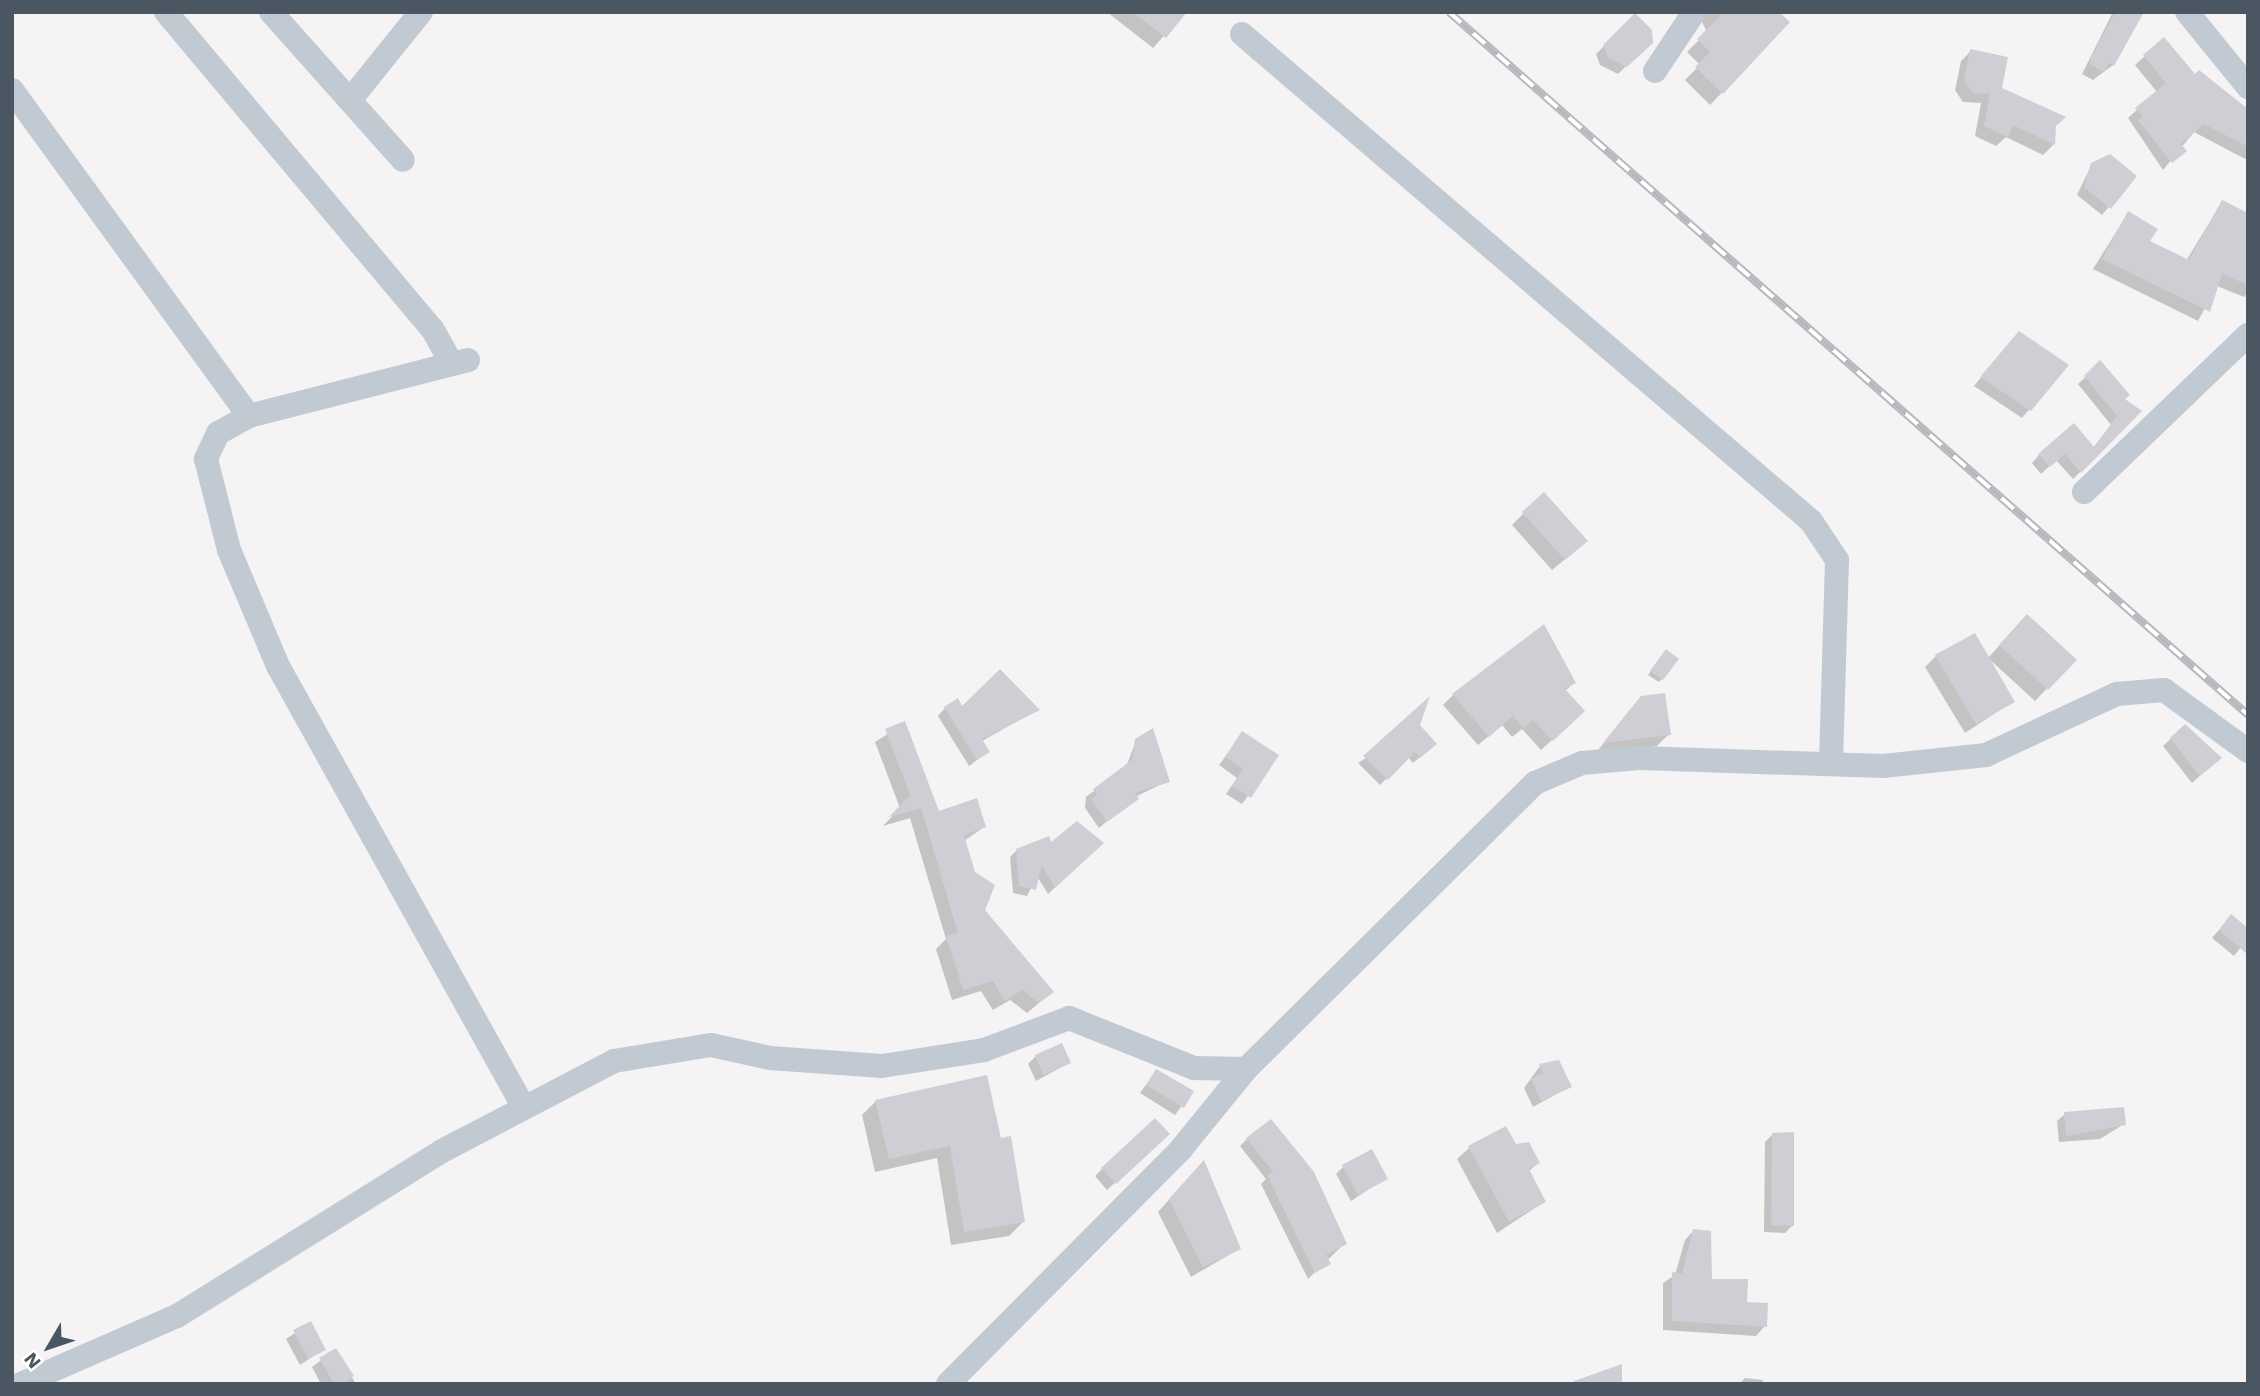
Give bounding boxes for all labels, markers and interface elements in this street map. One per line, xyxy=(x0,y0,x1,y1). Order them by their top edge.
north arrow xyxy=(14,1312,84,1382)
text: N xyxy=(19,1348,46,1373)

